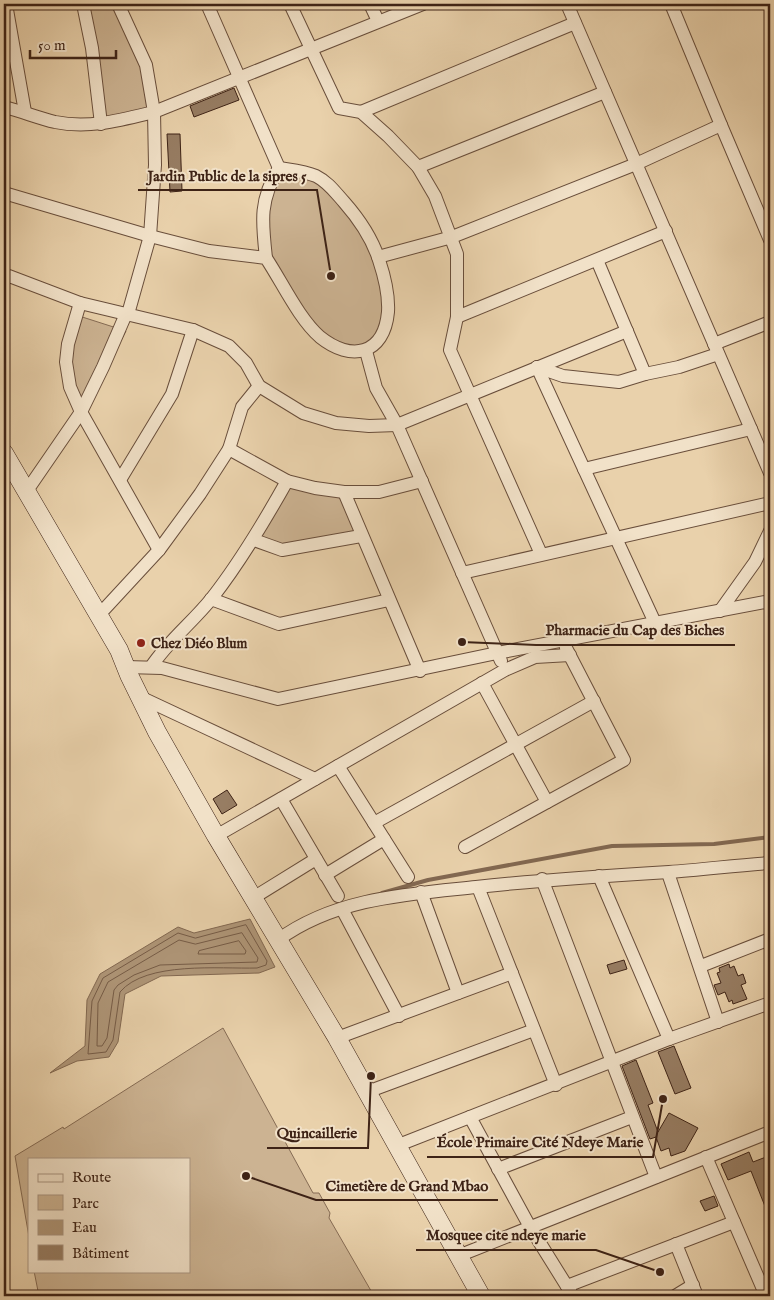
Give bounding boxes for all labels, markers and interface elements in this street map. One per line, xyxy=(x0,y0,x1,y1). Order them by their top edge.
scale bar xyxy=(30,28,116,60)
text: 50 m xyxy=(38,36,66,55)
callout: Jardin Public de la sipres 5 xyxy=(138,160,317,190)
text: Jardin Public de la sipres 5 xyxy=(146,167,307,186)
callout: Pharmacie du Cap des Biches xyxy=(536,615,735,645)
text: Pharmacie du Cap des Biches xyxy=(546,621,725,640)
place label: Chez Diéo Blum xyxy=(151,635,248,653)
marker: Chez Diéo Blum xyxy=(135,637,147,649)
callout: Quincaillerie xyxy=(267,1118,368,1148)
text: Quincaillerie xyxy=(277,1124,357,1143)
callout: École Primaire Cité Ndeye Marie xyxy=(427,1127,653,1157)
text: École Primaire Cité Ndeye Marie xyxy=(437,1133,643,1152)
legend xyxy=(28,1158,190,1272)
text: Route xyxy=(72,1168,111,1187)
callout: Cimetière de Grand Mbao xyxy=(316,1170,498,1200)
text: Cimetière de Grand Mbao xyxy=(326,1177,488,1196)
text: Parc xyxy=(72,1194,99,1213)
text: Eau xyxy=(72,1218,97,1237)
callout: Mosquee cite ndeye marie xyxy=(416,1220,596,1250)
text: Mosquee cite ndeye marie xyxy=(426,1226,586,1245)
text: Bâtiment xyxy=(72,1244,129,1263)

